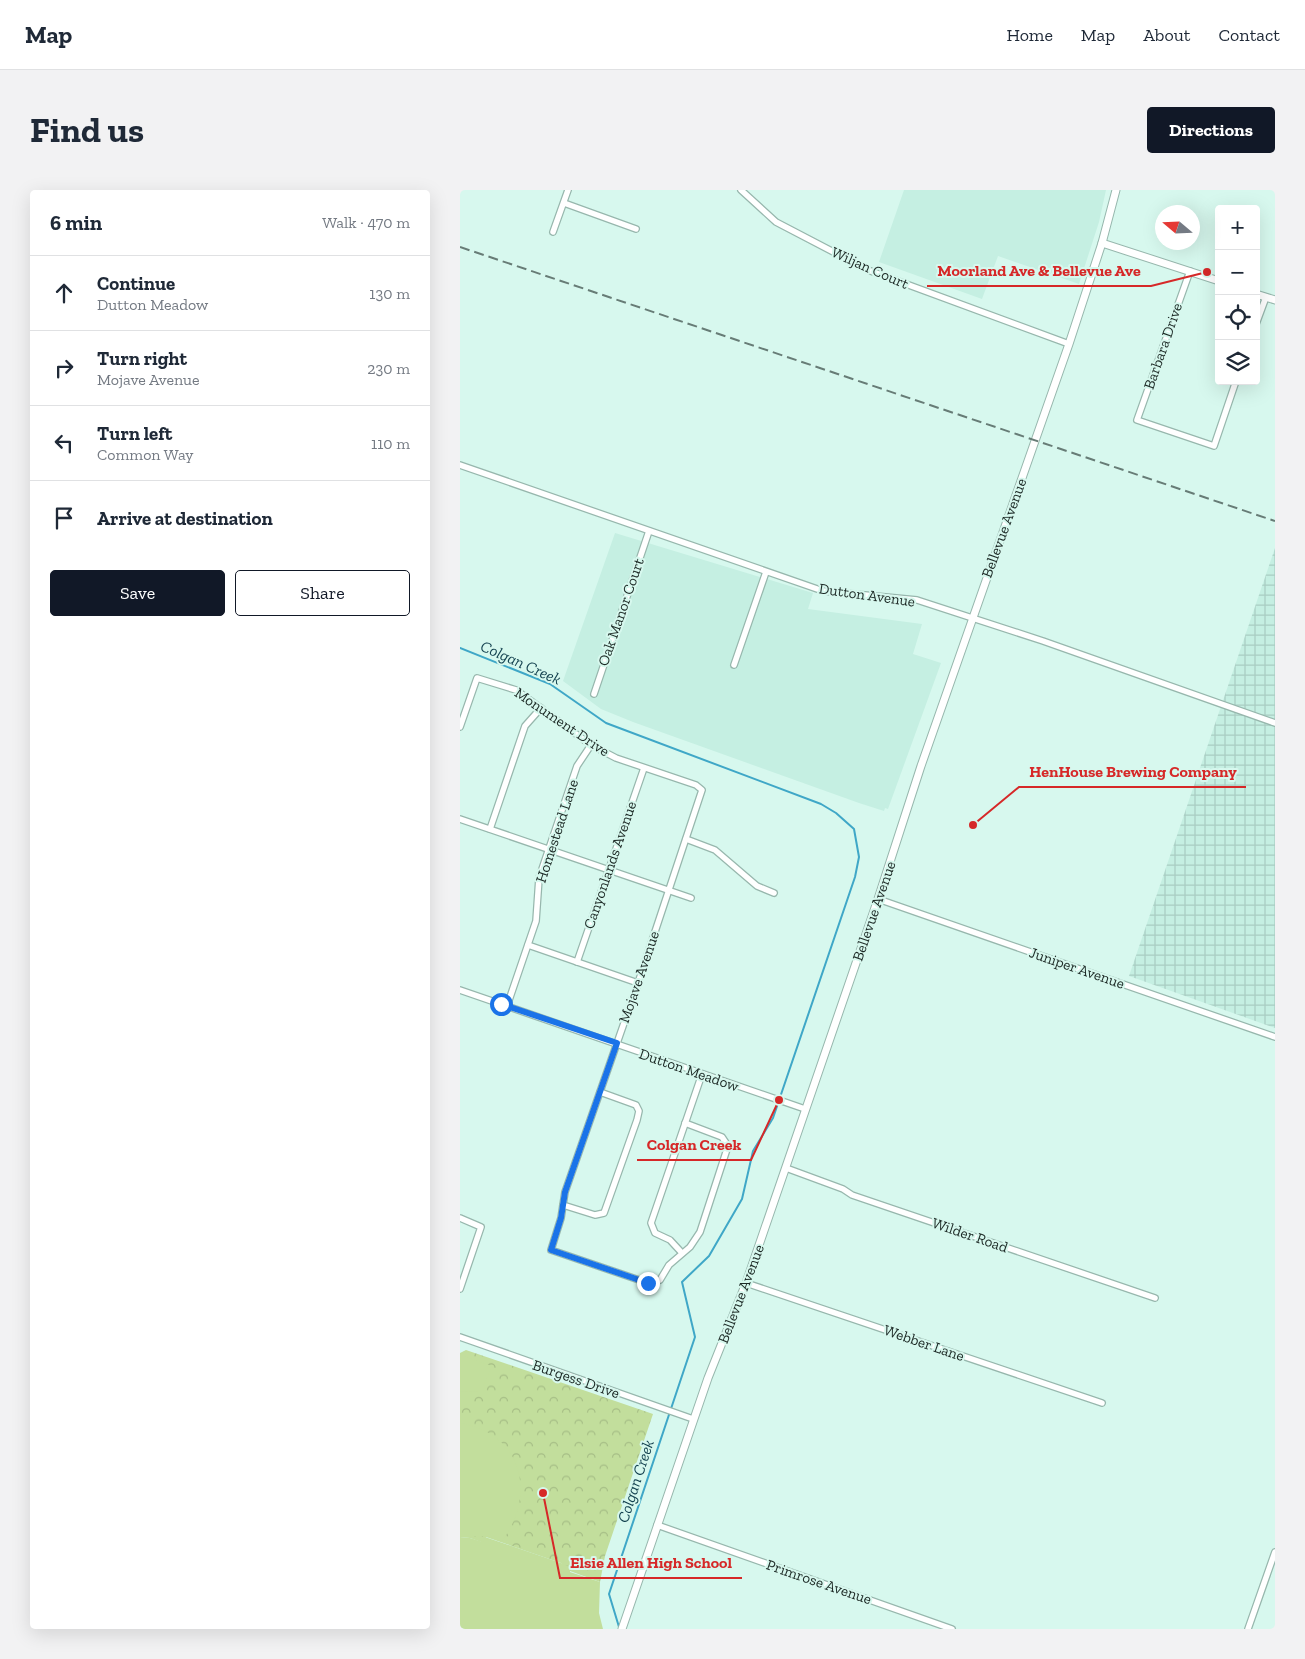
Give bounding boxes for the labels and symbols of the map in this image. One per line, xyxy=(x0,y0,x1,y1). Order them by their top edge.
north arrow xyxy=(1155,205,1200,250)
street label: Wiljan Court xyxy=(829,243,912,293)
callout: Moorland Ave & Bellevue Ave xyxy=(927,255,1151,286)
text: Moorland Ave & Bellevue Ave xyxy=(937,261,1141,280)
street label: Barbara Drive xyxy=(1140,300,1186,392)
street label: Bellevue Avenue xyxy=(978,476,1030,580)
street label: Oak Manor Court xyxy=(594,555,648,668)
street label: Dutton Avenue xyxy=(818,579,916,611)
water label: Colgan Creek xyxy=(478,636,564,689)
street label: Monument Drive xyxy=(511,684,613,760)
callout: HenHouse Brewing Company xyxy=(1019,756,1246,787)
text: HenHouse Brewing Company xyxy=(1029,762,1237,781)
street label: Homestead Lane xyxy=(532,777,582,885)
street label: Canyonlands Avenue xyxy=(580,799,640,931)
street label: Bellevue Avenue xyxy=(848,859,900,963)
street label: Mojave Avenue xyxy=(615,929,663,1025)
street label: Juniper Avenue xyxy=(1027,943,1127,993)
route start xyxy=(490,993,513,1016)
street label: Dutton Meadow xyxy=(637,1045,742,1096)
callout: Colgan Creek xyxy=(637,1129,751,1160)
text: Colgan Creek xyxy=(647,1135,741,1154)
street label: Wilder Road xyxy=(930,1214,1011,1257)
street label: Bellevue Avenue xyxy=(714,1242,768,1346)
route end xyxy=(637,1272,660,1295)
street label: Webber Lane xyxy=(881,1321,967,1365)
street label: Burgess Drive xyxy=(530,1356,622,1402)
water label: Colgan Creek xyxy=(613,1437,658,1525)
callout: Elsie Allen High School xyxy=(560,1547,742,1578)
text: Elsie Allen High School xyxy=(570,1553,732,1572)
street label: Primrose Avenue xyxy=(764,1556,874,1608)

